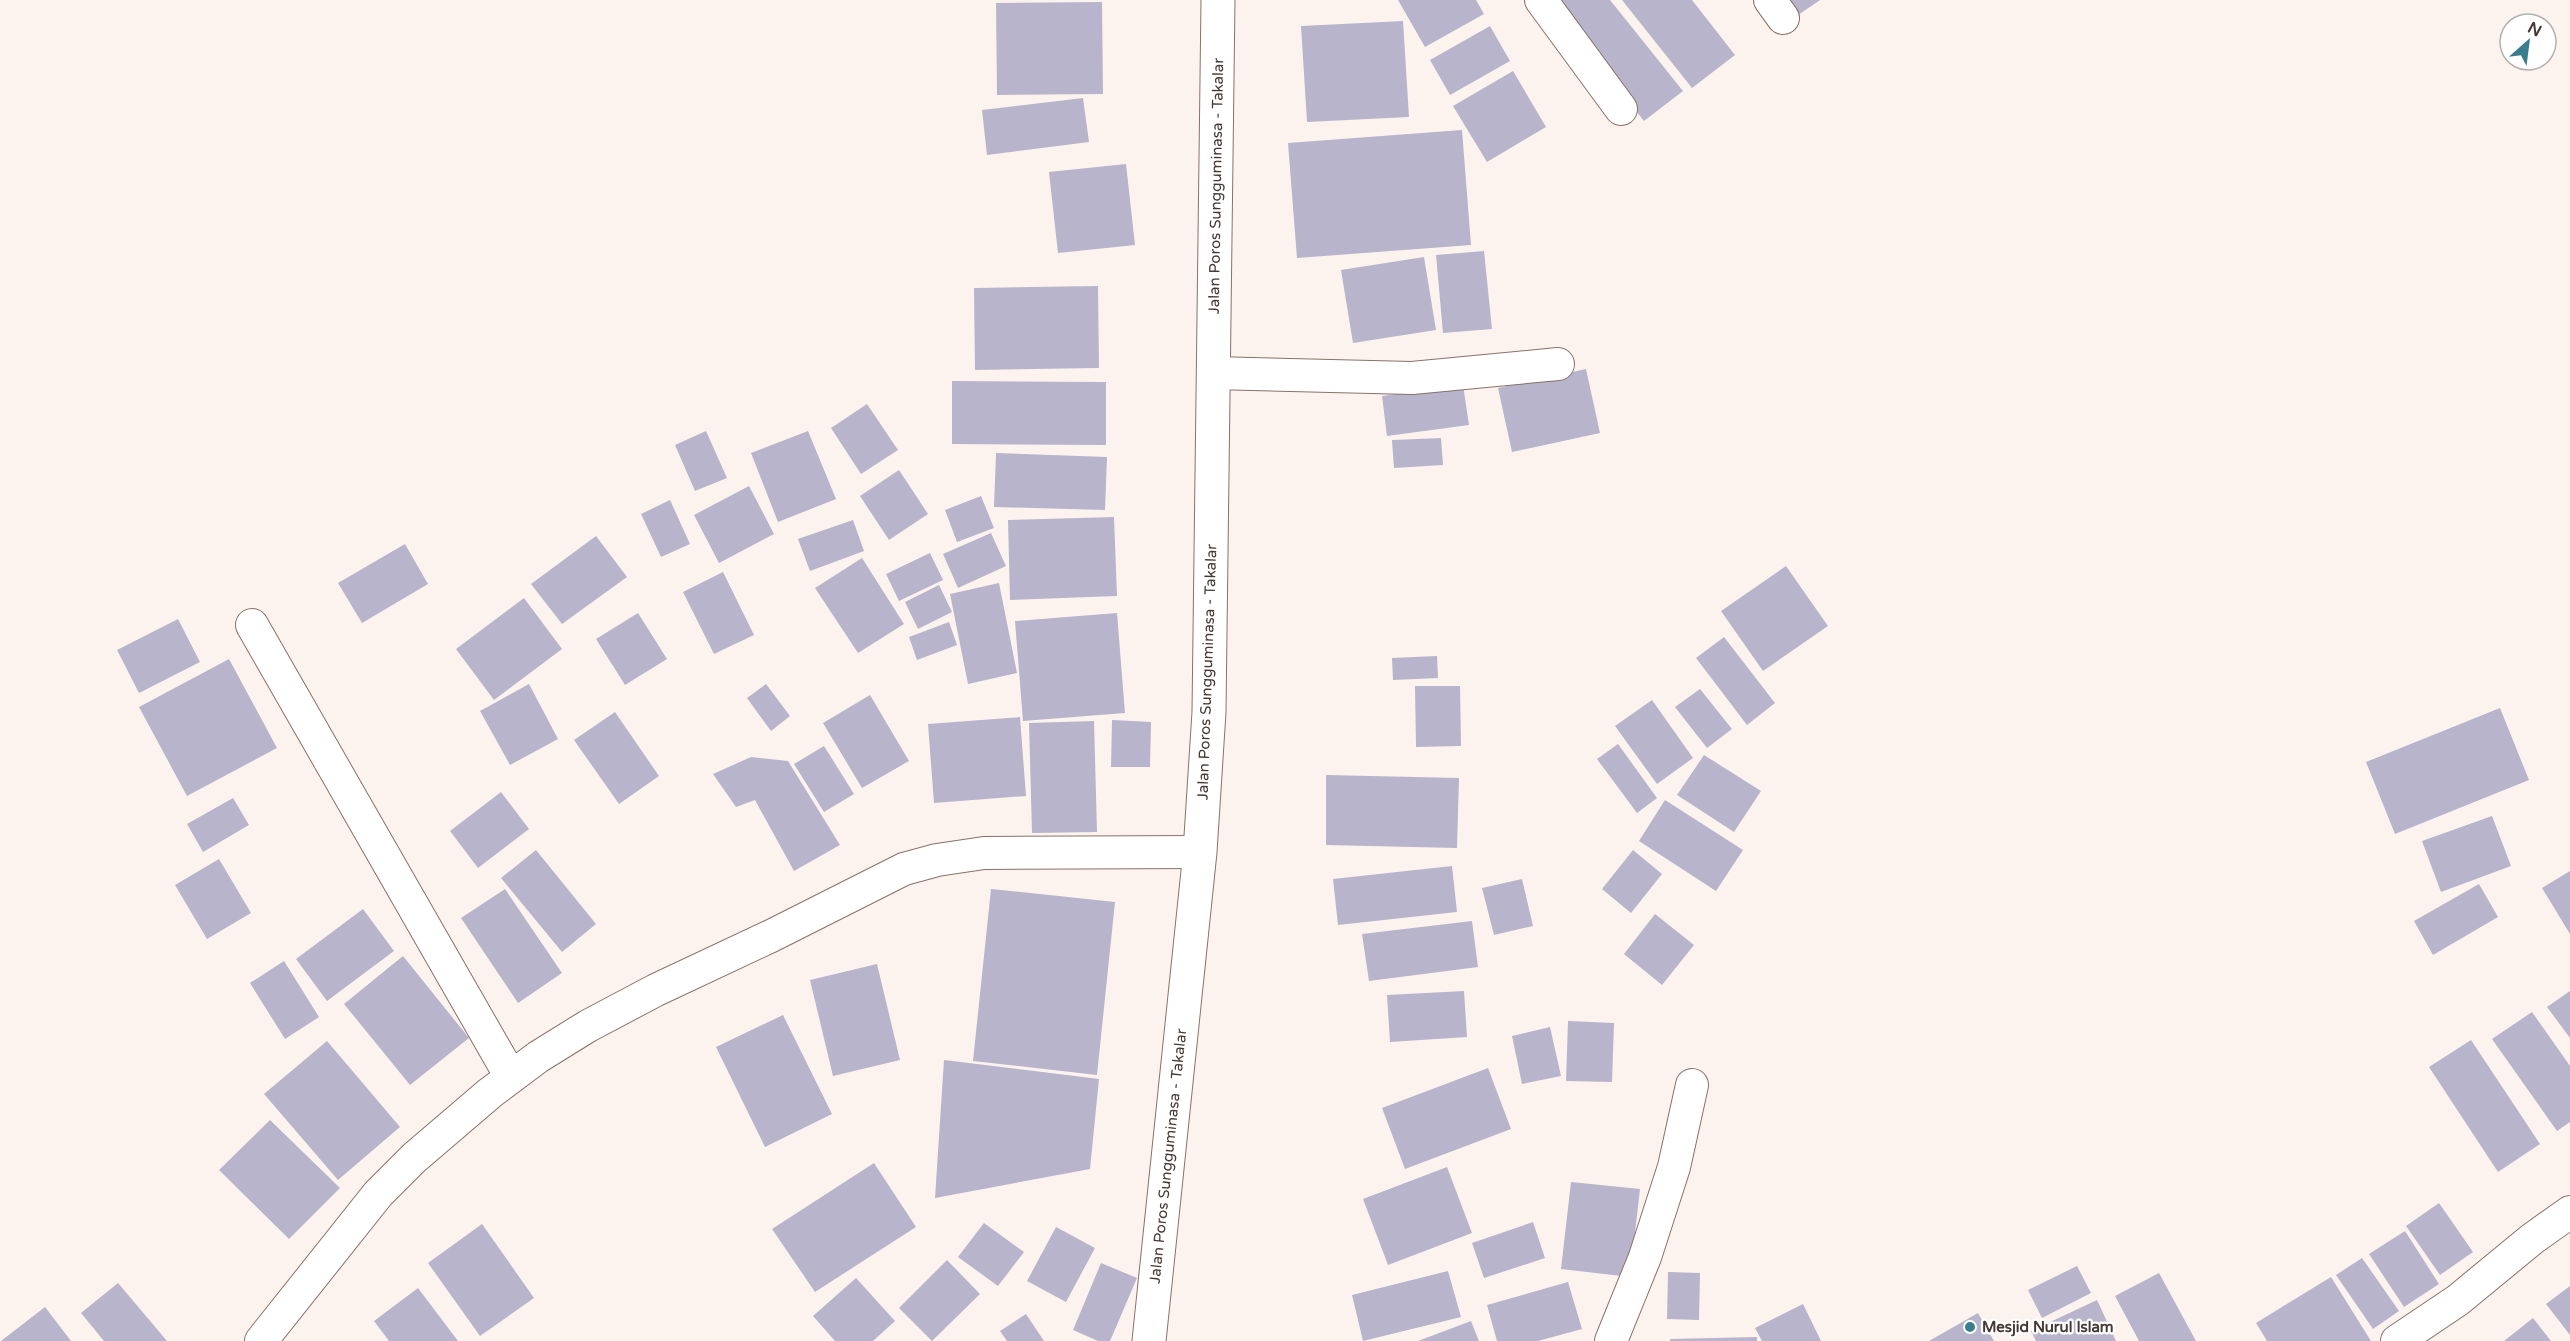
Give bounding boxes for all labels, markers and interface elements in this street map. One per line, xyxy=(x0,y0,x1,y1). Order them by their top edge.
north arrow xyxy=(2498,12,2558,72)
text: N xyxy=(2524,18,2545,41)
street label: Jalan Poros Sungguminasa - Takalar xyxy=(1205,58,1227,314)
street label: Jalan Poros Sungguminasa - Takalar xyxy=(1194,543,1220,800)
street label: Jalan Poros Sungguminasa - Takalar xyxy=(1146,1027,1190,1284)
place label: Mesjid Nurul Islam xyxy=(1982,1318,2114,1337)
marker: Mesjid Nurul Islam xyxy=(1963,1320,1977,1334)

